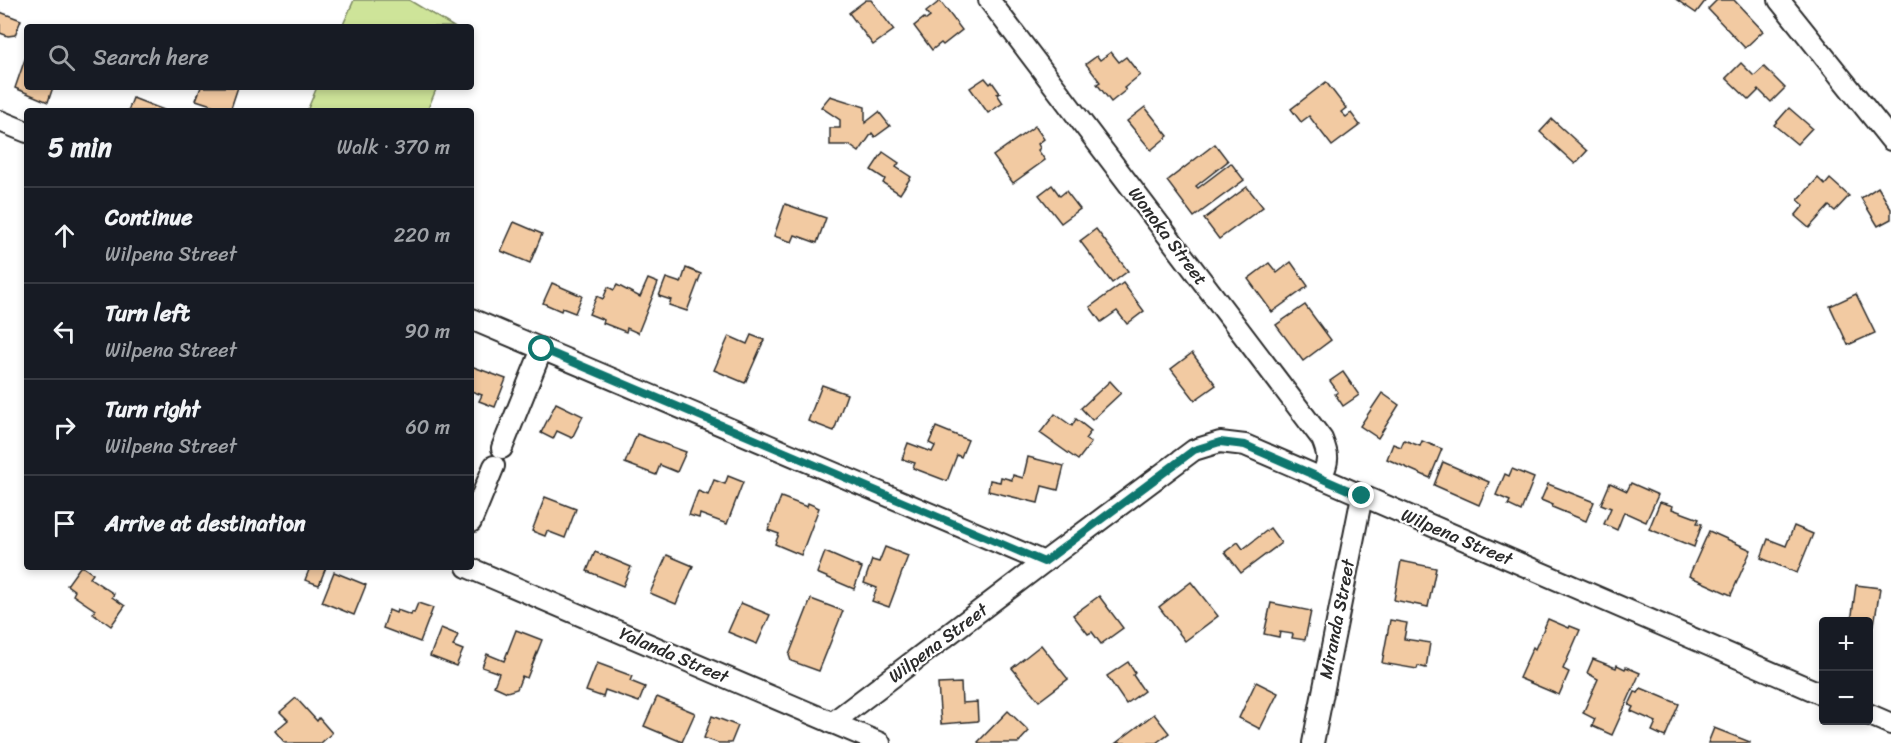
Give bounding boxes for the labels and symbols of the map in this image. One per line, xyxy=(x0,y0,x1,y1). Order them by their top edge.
street label: Wonoka Street xyxy=(1120,179,1216,293)
route start xyxy=(528,335,554,361)
route end xyxy=(1348,482,1374,508)
street label: Wilpena Street xyxy=(1396,499,1518,575)
street label: Miranda Street xyxy=(1310,556,1364,682)
street label: Wilpena Street xyxy=(881,594,996,691)
street label: Yalanda Street xyxy=(614,618,735,693)

